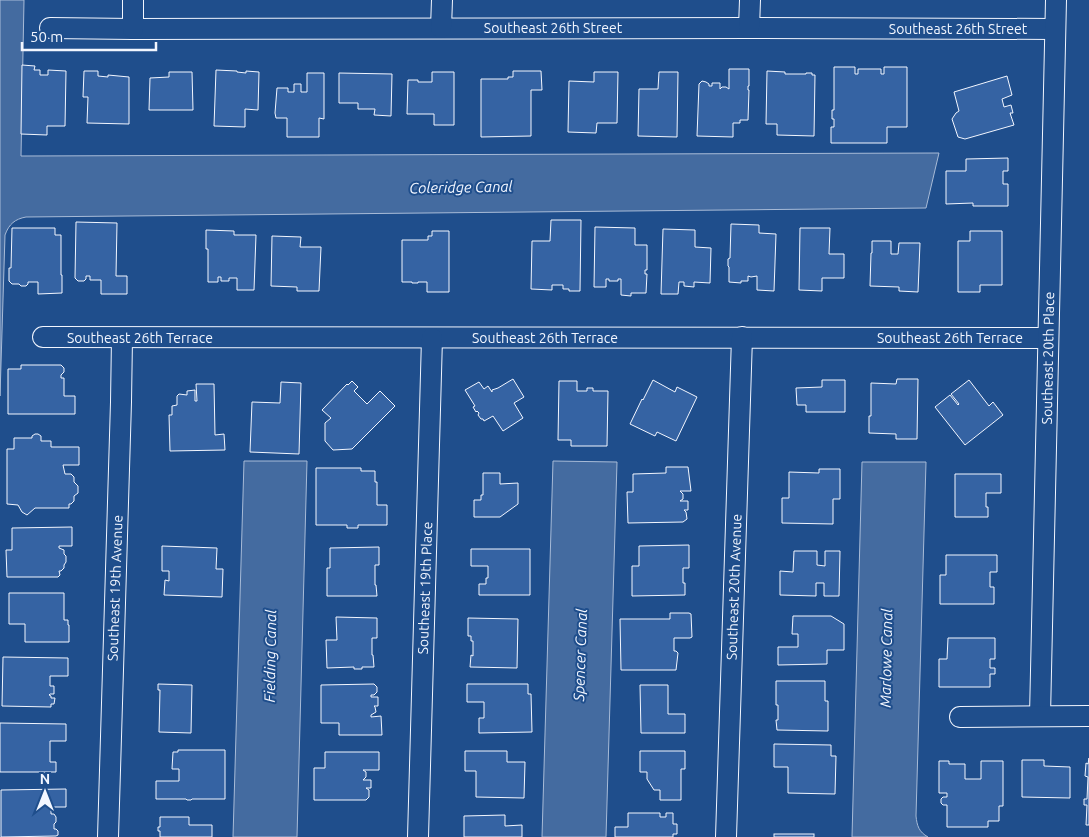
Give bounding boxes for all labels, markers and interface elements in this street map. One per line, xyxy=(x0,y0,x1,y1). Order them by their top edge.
scale bar xyxy=(22,20,156,52)
street label: Southeast 26th Street xyxy=(484,20,623,36)
street label: Southeast 26th Street xyxy=(889,21,1028,37)
text: 50 m xyxy=(30,28,63,45)
water label: Coleridge Canal xyxy=(409,178,514,196)
street label: Southeast 20th Place xyxy=(1039,292,1057,424)
street label: Southeast 26th Terrace xyxy=(67,330,213,346)
street label: Southeast 26th Terrace xyxy=(472,330,618,346)
street label: Southeast 26th Terrace xyxy=(877,330,1023,346)
street label: Southeast 20th Avenue xyxy=(723,514,745,660)
street label: Southeast 19th Avenue xyxy=(104,515,126,661)
street label: Southeast 19th Place xyxy=(415,521,435,655)
water label: Marlowe Canal xyxy=(877,607,895,708)
water label: Spencer Canal xyxy=(570,608,590,703)
water label: Fielding Canal xyxy=(261,609,279,703)
north arrow xyxy=(20,767,70,817)
text: N xyxy=(40,771,50,787)

